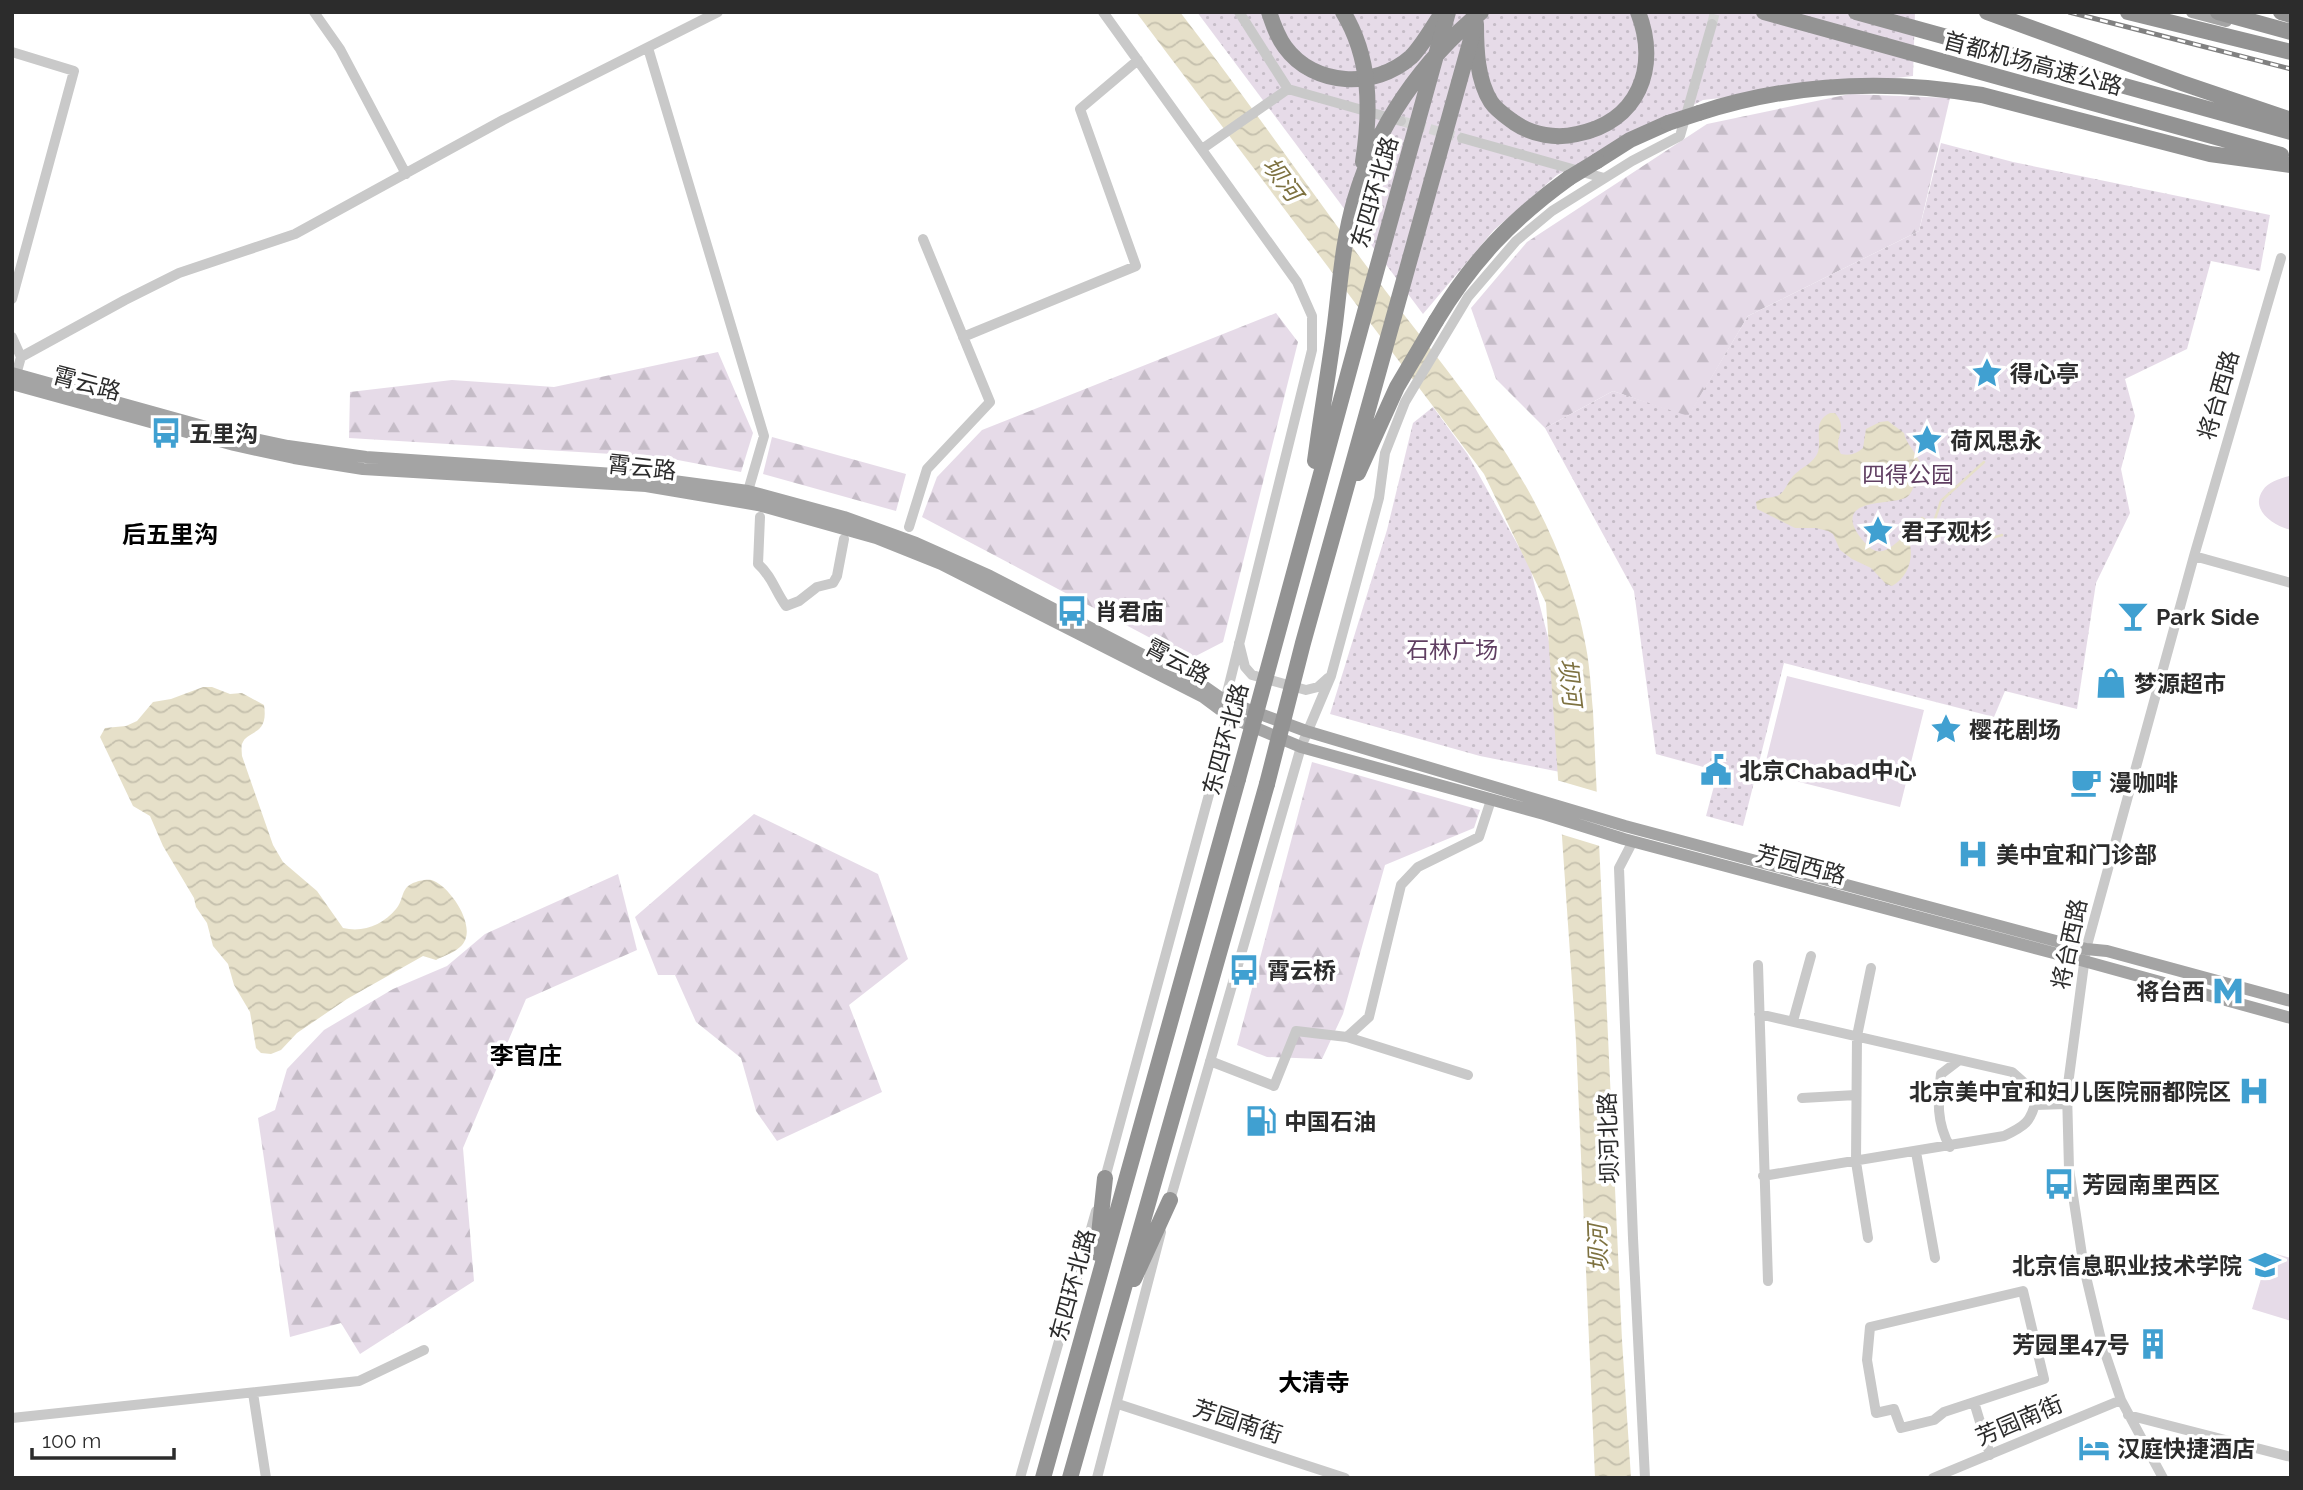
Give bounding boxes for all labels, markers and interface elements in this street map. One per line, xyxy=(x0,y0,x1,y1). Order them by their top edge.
street label: 首都机场高速公路 xyxy=(1941,26,2125,100)
street label: 东四环北路 xyxy=(1345,133,1403,251)
water label: 坝河 xyxy=(1256,151,1310,210)
street label: 将台西路 xyxy=(2192,347,2244,443)
place icon: 得心亭 xyxy=(1970,356,2004,390)
place label: 得心亭 xyxy=(2010,360,2079,387)
street label: 霄云路 xyxy=(50,361,124,405)
bus stop icon: 五里沟 xyxy=(149,416,183,450)
place label: 五里沟 xyxy=(189,420,258,447)
place icon: 荷风思永 xyxy=(1910,423,1944,457)
place label: 荷风思永 xyxy=(1950,427,2042,454)
street label: 霄云路 xyxy=(606,450,678,484)
park label: 四得公园 xyxy=(1862,461,1954,488)
place icon: 君子观杉 xyxy=(1861,514,1895,548)
place label: 君子观杉 xyxy=(1901,518,1993,545)
district label: 后五里沟 xyxy=(122,520,218,549)
bus stop icon: 肖君庙 xyxy=(1055,594,1089,628)
place label: 肖君庙 xyxy=(1095,598,1164,625)
bar icon: Park Side xyxy=(2116,599,2150,633)
place label: Park Side xyxy=(2156,603,2259,630)
street label: 霄云路 xyxy=(1141,633,1215,689)
park label: 石林广场 xyxy=(1406,636,1498,663)
water label: 坝河 xyxy=(1553,656,1588,712)
shop icon: 梦源超市 xyxy=(2094,666,2128,700)
place label: 梦源超市 xyxy=(2134,670,2226,697)
street label: 东四环北路 xyxy=(1197,680,1253,798)
place icon: 樱花剧场 xyxy=(1929,712,1963,746)
place label: 樱花剧场 xyxy=(1969,716,2061,743)
public building icon: 北京Chabad中心 xyxy=(1699,753,1733,787)
place label: 北京Chabad中心 xyxy=(1739,757,1917,784)
cafe icon: 漫咖啡 xyxy=(2069,765,2103,799)
place label: 漫咖啡 xyxy=(2109,769,2178,796)
hospital icon: 美中宜和门诊部 xyxy=(1956,837,1990,871)
street label: 芳园西路 xyxy=(1753,839,1849,889)
place label: 美中宜和门诊部 xyxy=(1996,841,2157,868)
street label: 将台西路 xyxy=(2046,896,2092,992)
bus stop icon: 霄云桥 xyxy=(1227,953,1261,987)
place label: 霄云桥 xyxy=(1267,957,1336,984)
metro station icon: 将台西 xyxy=(2211,974,2245,1008)
place label: 将台西 xyxy=(2136,978,2205,1005)
district label: 李官庄 xyxy=(490,1041,562,1070)
hospital icon: 北京美中宜和妇儿医院丽都院区 xyxy=(2237,1074,2271,1108)
place label: 北京美中宜和妇儿医院丽都院区 xyxy=(1909,1078,2231,1105)
street label: 坝河北路 xyxy=(1593,1092,1623,1184)
fuel station icon: 中国石油 xyxy=(1244,1104,1278,1138)
place label: 中国石油 xyxy=(1284,1108,1376,1135)
bus stop icon: 芳园南里西区 xyxy=(2042,1167,2076,1201)
place label: 芳园南里西区 xyxy=(2082,1171,2220,1198)
water label: 坝河 xyxy=(1583,1220,1613,1272)
street label: 东四环北路 xyxy=(1044,1226,1100,1344)
school or university icon: 北京信息职业技术学院 xyxy=(2248,1248,2282,1282)
place label: 北京信息职业技术学院 xyxy=(2012,1252,2242,1279)
building icon: 芳园里47号 xyxy=(2136,1327,2170,1361)
place label: 芳园里47号 xyxy=(2012,1331,2130,1358)
district label: 大清寺 xyxy=(1278,1368,1350,1397)
street label: 芳园南街 xyxy=(1971,1390,2067,1450)
street label: 芳园南街 xyxy=(1190,1394,1286,1448)
scale bar xyxy=(32,1416,173,1460)
text: 100 m xyxy=(42,1428,101,1453)
hotel icon: 汉庭快捷酒店 xyxy=(2077,1431,2111,1465)
place label: 汉庭快捷酒店 xyxy=(2117,1435,2255,1462)

